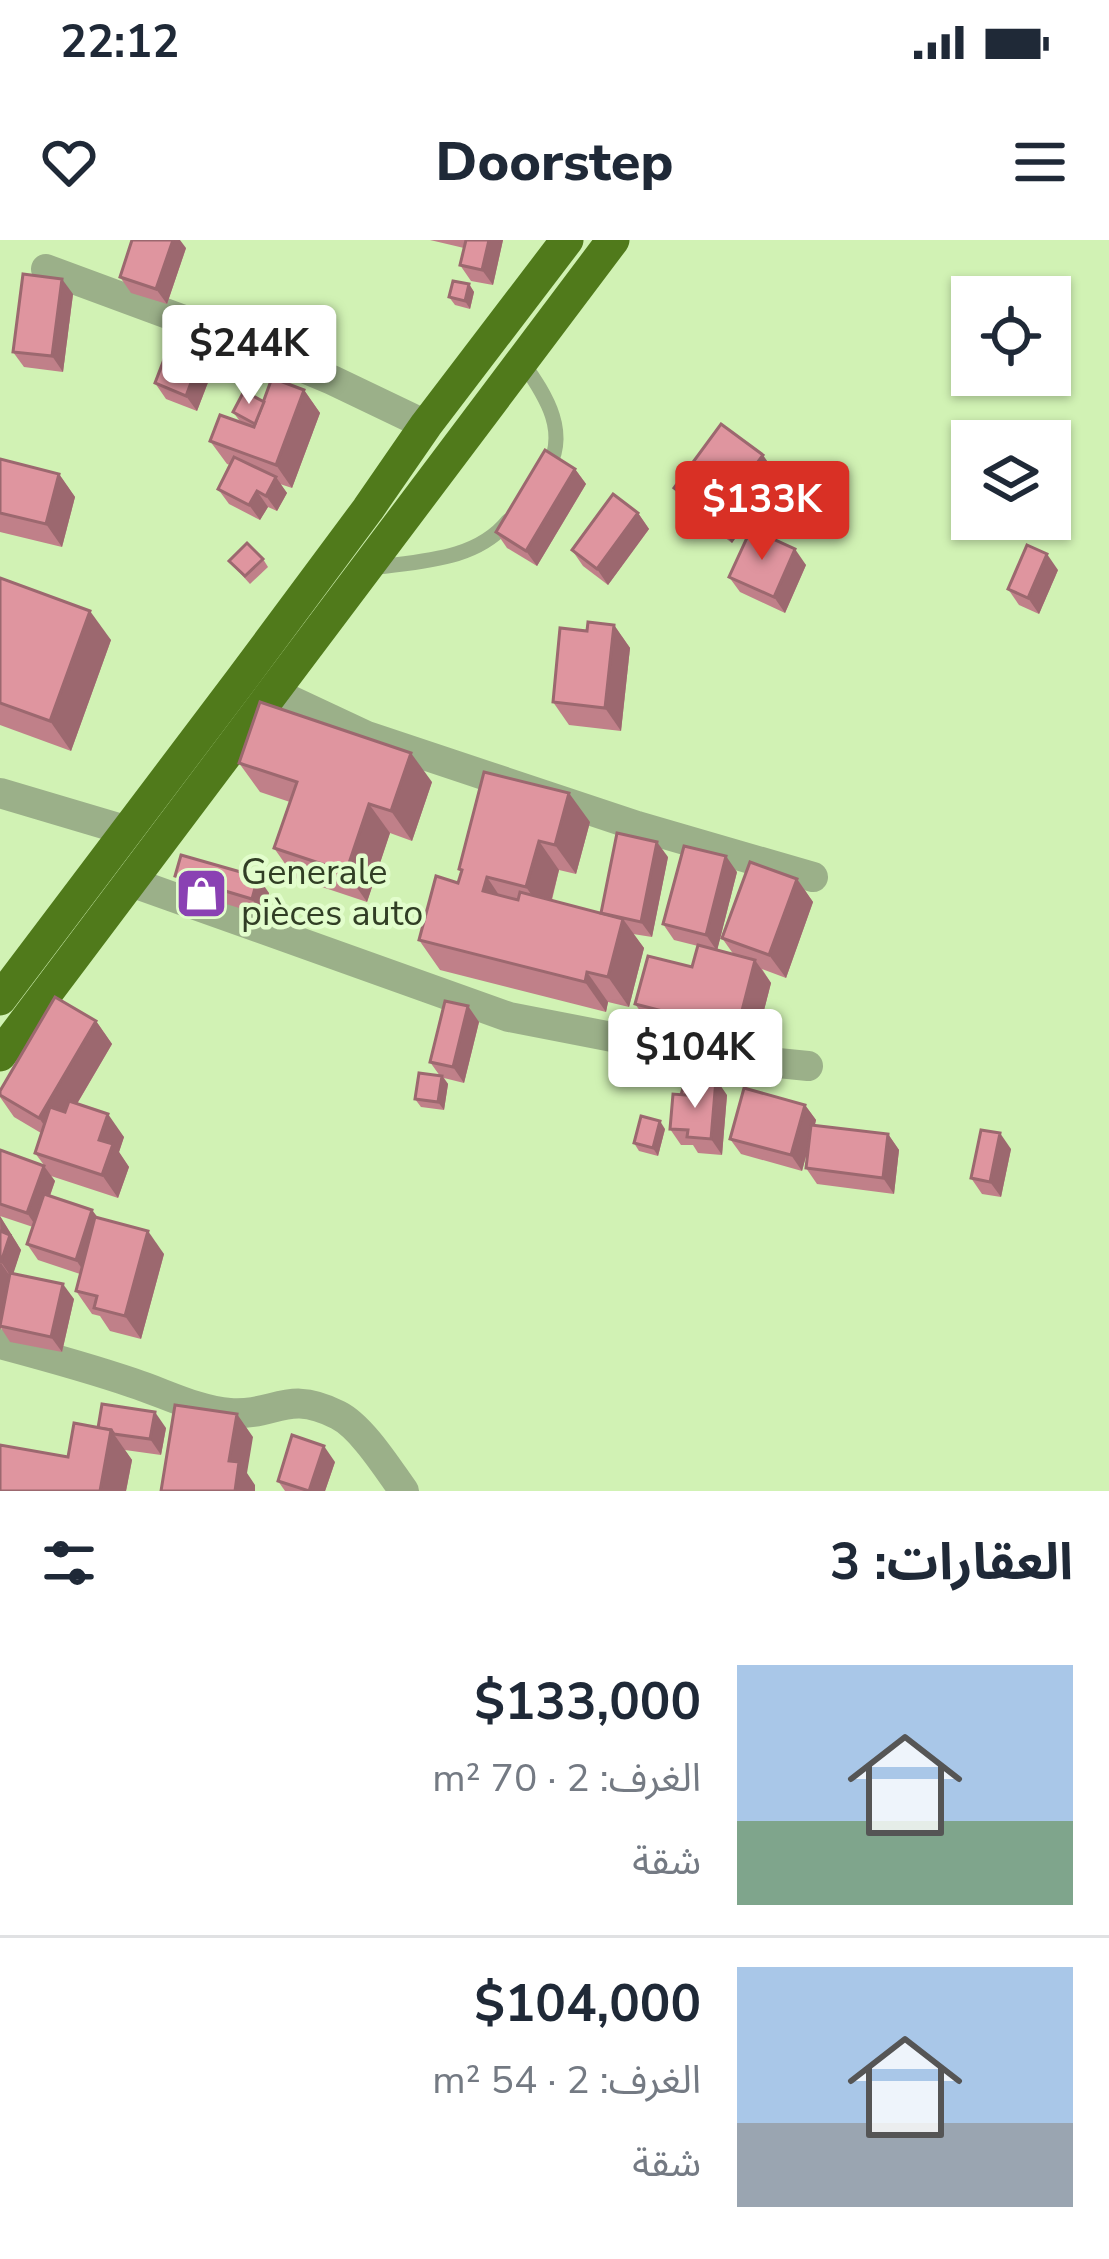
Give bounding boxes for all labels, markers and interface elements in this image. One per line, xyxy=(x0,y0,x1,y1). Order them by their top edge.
text: 22:12 xyxy=(60,12,179,73)
text: Doorstep xyxy=(436,125,673,199)
icon: heart xyxy=(36,129,102,195)
icon: menu xyxy=(1007,129,1073,195)
map controls xyxy=(951,276,1071,540)
button: locate xyxy=(951,276,1071,396)
pin: $244K xyxy=(165,305,333,407)
text: $244K xyxy=(189,317,309,370)
button: layers xyxy=(951,420,1071,540)
pin: $133K xyxy=(678,461,846,563)
text: $133K xyxy=(702,473,822,526)
place label: Generale pièces auto xyxy=(241,848,423,938)
shop icon: Generale pièces auto xyxy=(174,865,230,921)
pin: $104K xyxy=(611,1009,779,1111)
text: $104K xyxy=(635,1021,755,1074)
text: العقارات: 3 xyxy=(830,1527,1073,1597)
icon: filters xyxy=(36,1530,102,1596)
text: $133,000 xyxy=(474,1667,701,1737)
icon: home xyxy=(833,1713,977,1857)
text: الغرف: 2 · 70 m² xyxy=(432,1752,701,1805)
text: شقة xyxy=(632,1835,701,1888)
text: $104,000 xyxy=(474,1969,701,2039)
icon: home xyxy=(833,2015,977,2159)
text: الغرف: 2 · 54 m² xyxy=(432,2054,701,2107)
text: شقة xyxy=(632,2137,701,2190)

